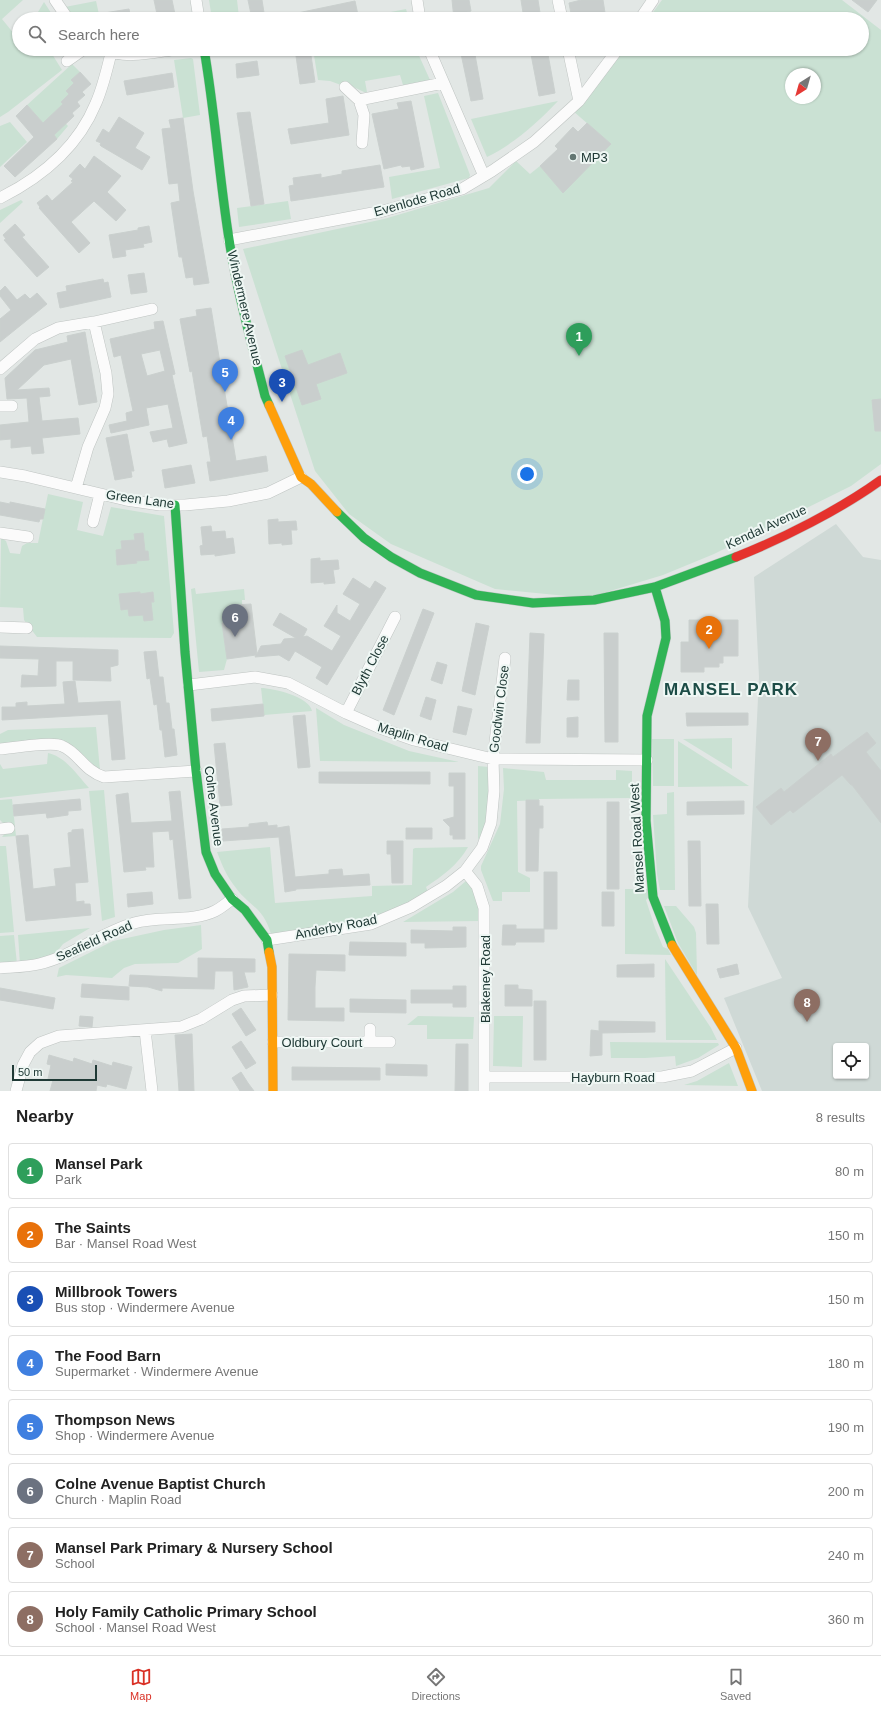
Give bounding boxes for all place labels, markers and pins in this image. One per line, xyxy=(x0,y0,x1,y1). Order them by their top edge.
place label: MP3 xyxy=(581,150,608,165)
marker: MP3 xyxy=(568,152,578,162)
pin: 1 xyxy=(566,323,592,356)
pin: 5 xyxy=(212,359,238,392)
pin: 3 xyxy=(269,369,295,402)
pin: 4 xyxy=(218,407,244,440)
pin: 6 xyxy=(222,604,248,637)
pin: 2 xyxy=(696,616,722,649)
pin: 7 xyxy=(805,728,831,761)
pin: 8 xyxy=(794,989,820,1022)

